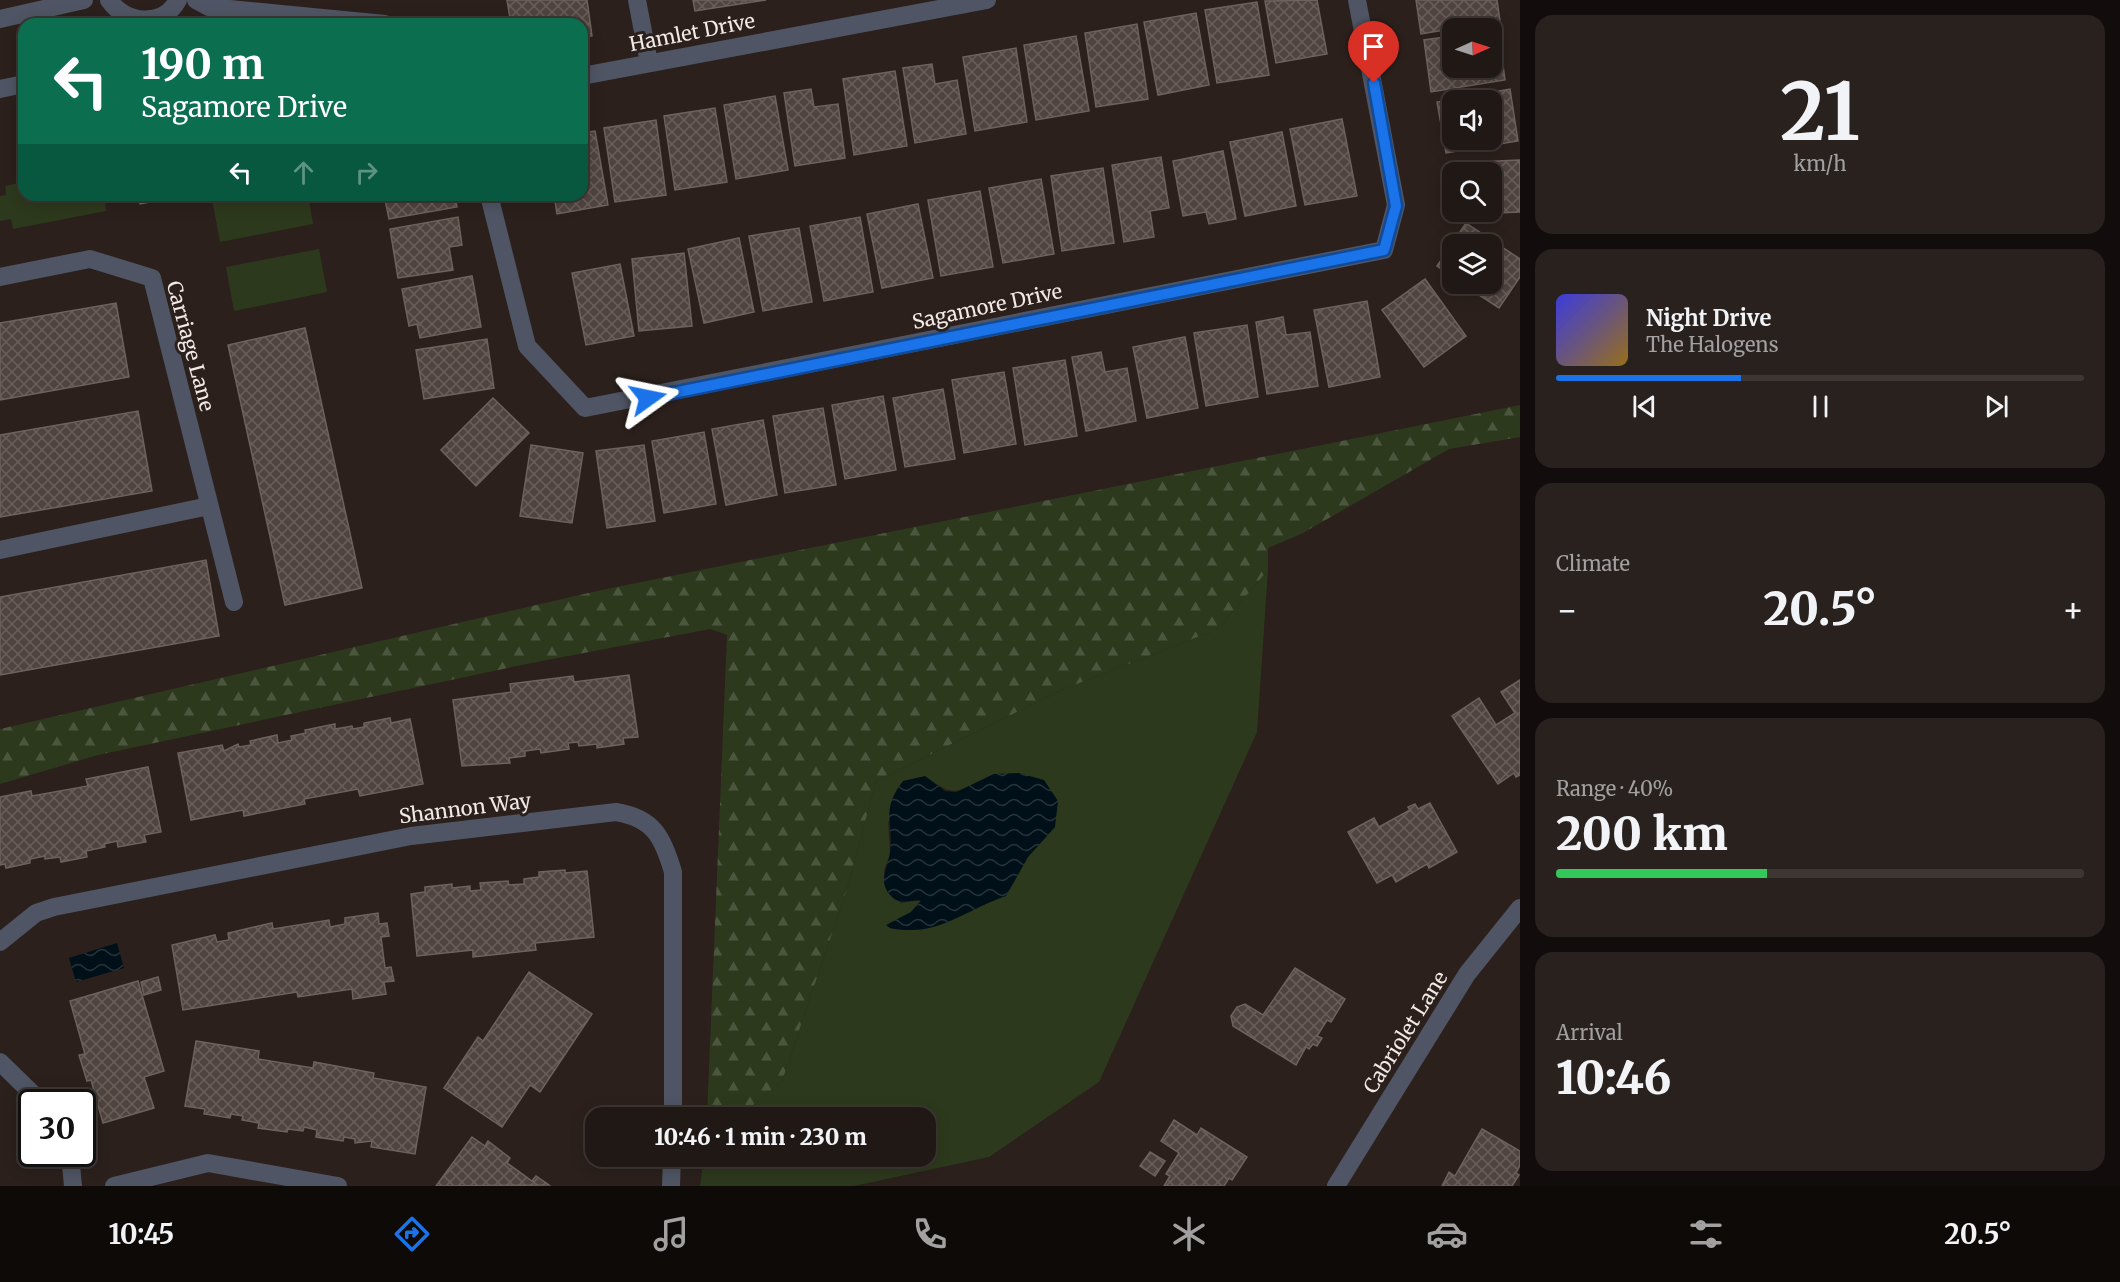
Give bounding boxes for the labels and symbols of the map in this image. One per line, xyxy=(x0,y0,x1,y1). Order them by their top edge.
street label: Hamlet Drive xyxy=(627,8,757,56)
north arrow xyxy=(1442,18,1502,78)
pin xyxy=(1348,21,1399,83)
street label: Carriage Lane xyxy=(162,278,220,414)
street label: Sagamore Drive xyxy=(910,278,1064,334)
position arrow xyxy=(616,366,680,430)
street label: Shannon Way xyxy=(397,787,533,829)
street label: Cabriolet Lane xyxy=(1358,966,1452,1098)
speed limit sign: 30 xyxy=(18,1089,96,1167)

